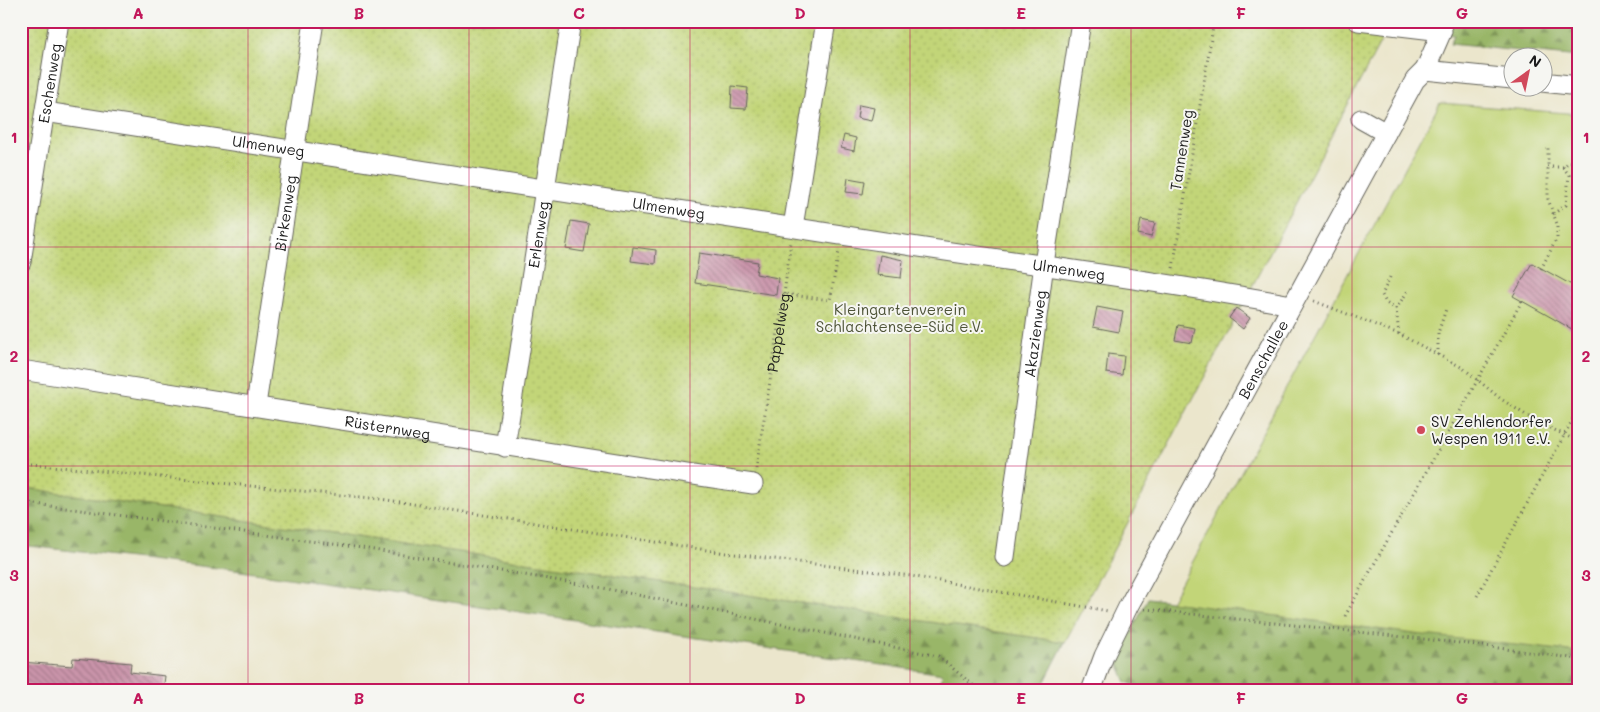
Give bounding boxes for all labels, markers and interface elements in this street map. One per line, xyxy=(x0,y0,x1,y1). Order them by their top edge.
text: A xyxy=(132,2,144,23)
text: B xyxy=(354,2,364,23)
text: C xyxy=(573,2,585,23)
text: D xyxy=(794,2,806,23)
text: E xyxy=(1016,2,1026,23)
text: F xyxy=(1236,2,1246,23)
text: G xyxy=(1456,2,1468,23)
street label: Eschenweg xyxy=(33,42,65,125)
north arrow xyxy=(1502,48,1552,98)
text: N xyxy=(1526,50,1545,72)
street label: Tannenweg xyxy=(1165,108,1197,192)
text: 1 xyxy=(10,126,18,147)
text: 1 xyxy=(1582,126,1590,147)
street label: Ulmenweg xyxy=(231,130,306,161)
street label: Birkenweg xyxy=(269,173,301,253)
street label: Ulmenweg xyxy=(631,192,707,223)
street label: Erlenweg xyxy=(523,200,553,269)
street label: Ulmenweg xyxy=(1031,254,1107,285)
street label: Akazienweg xyxy=(1019,289,1050,379)
street label: Pappelweg xyxy=(762,291,794,374)
park label: Kleingartenverein Schlachtensee-Süd e.V. xyxy=(816,299,984,336)
street label: Benschallee xyxy=(1233,316,1293,402)
text: 2 xyxy=(10,345,19,366)
text: 2 xyxy=(1582,345,1591,366)
street label: Rüsternweg xyxy=(343,410,432,444)
place label: SV Zehlendorfer Wespen 1911 e.V. xyxy=(1431,411,1552,448)
marker: SV Zehlendorfer Wespen 1911 e.V. xyxy=(1415,424,1427,436)
text: 3 xyxy=(9,564,19,585)
text: 3 xyxy=(1581,564,1591,585)
text: A xyxy=(132,687,144,708)
text: B xyxy=(354,687,364,708)
text: C xyxy=(573,687,585,708)
text: D xyxy=(794,687,806,708)
text: E xyxy=(1016,687,1026,708)
text: F xyxy=(1236,687,1246,708)
text: G xyxy=(1456,687,1468,708)

